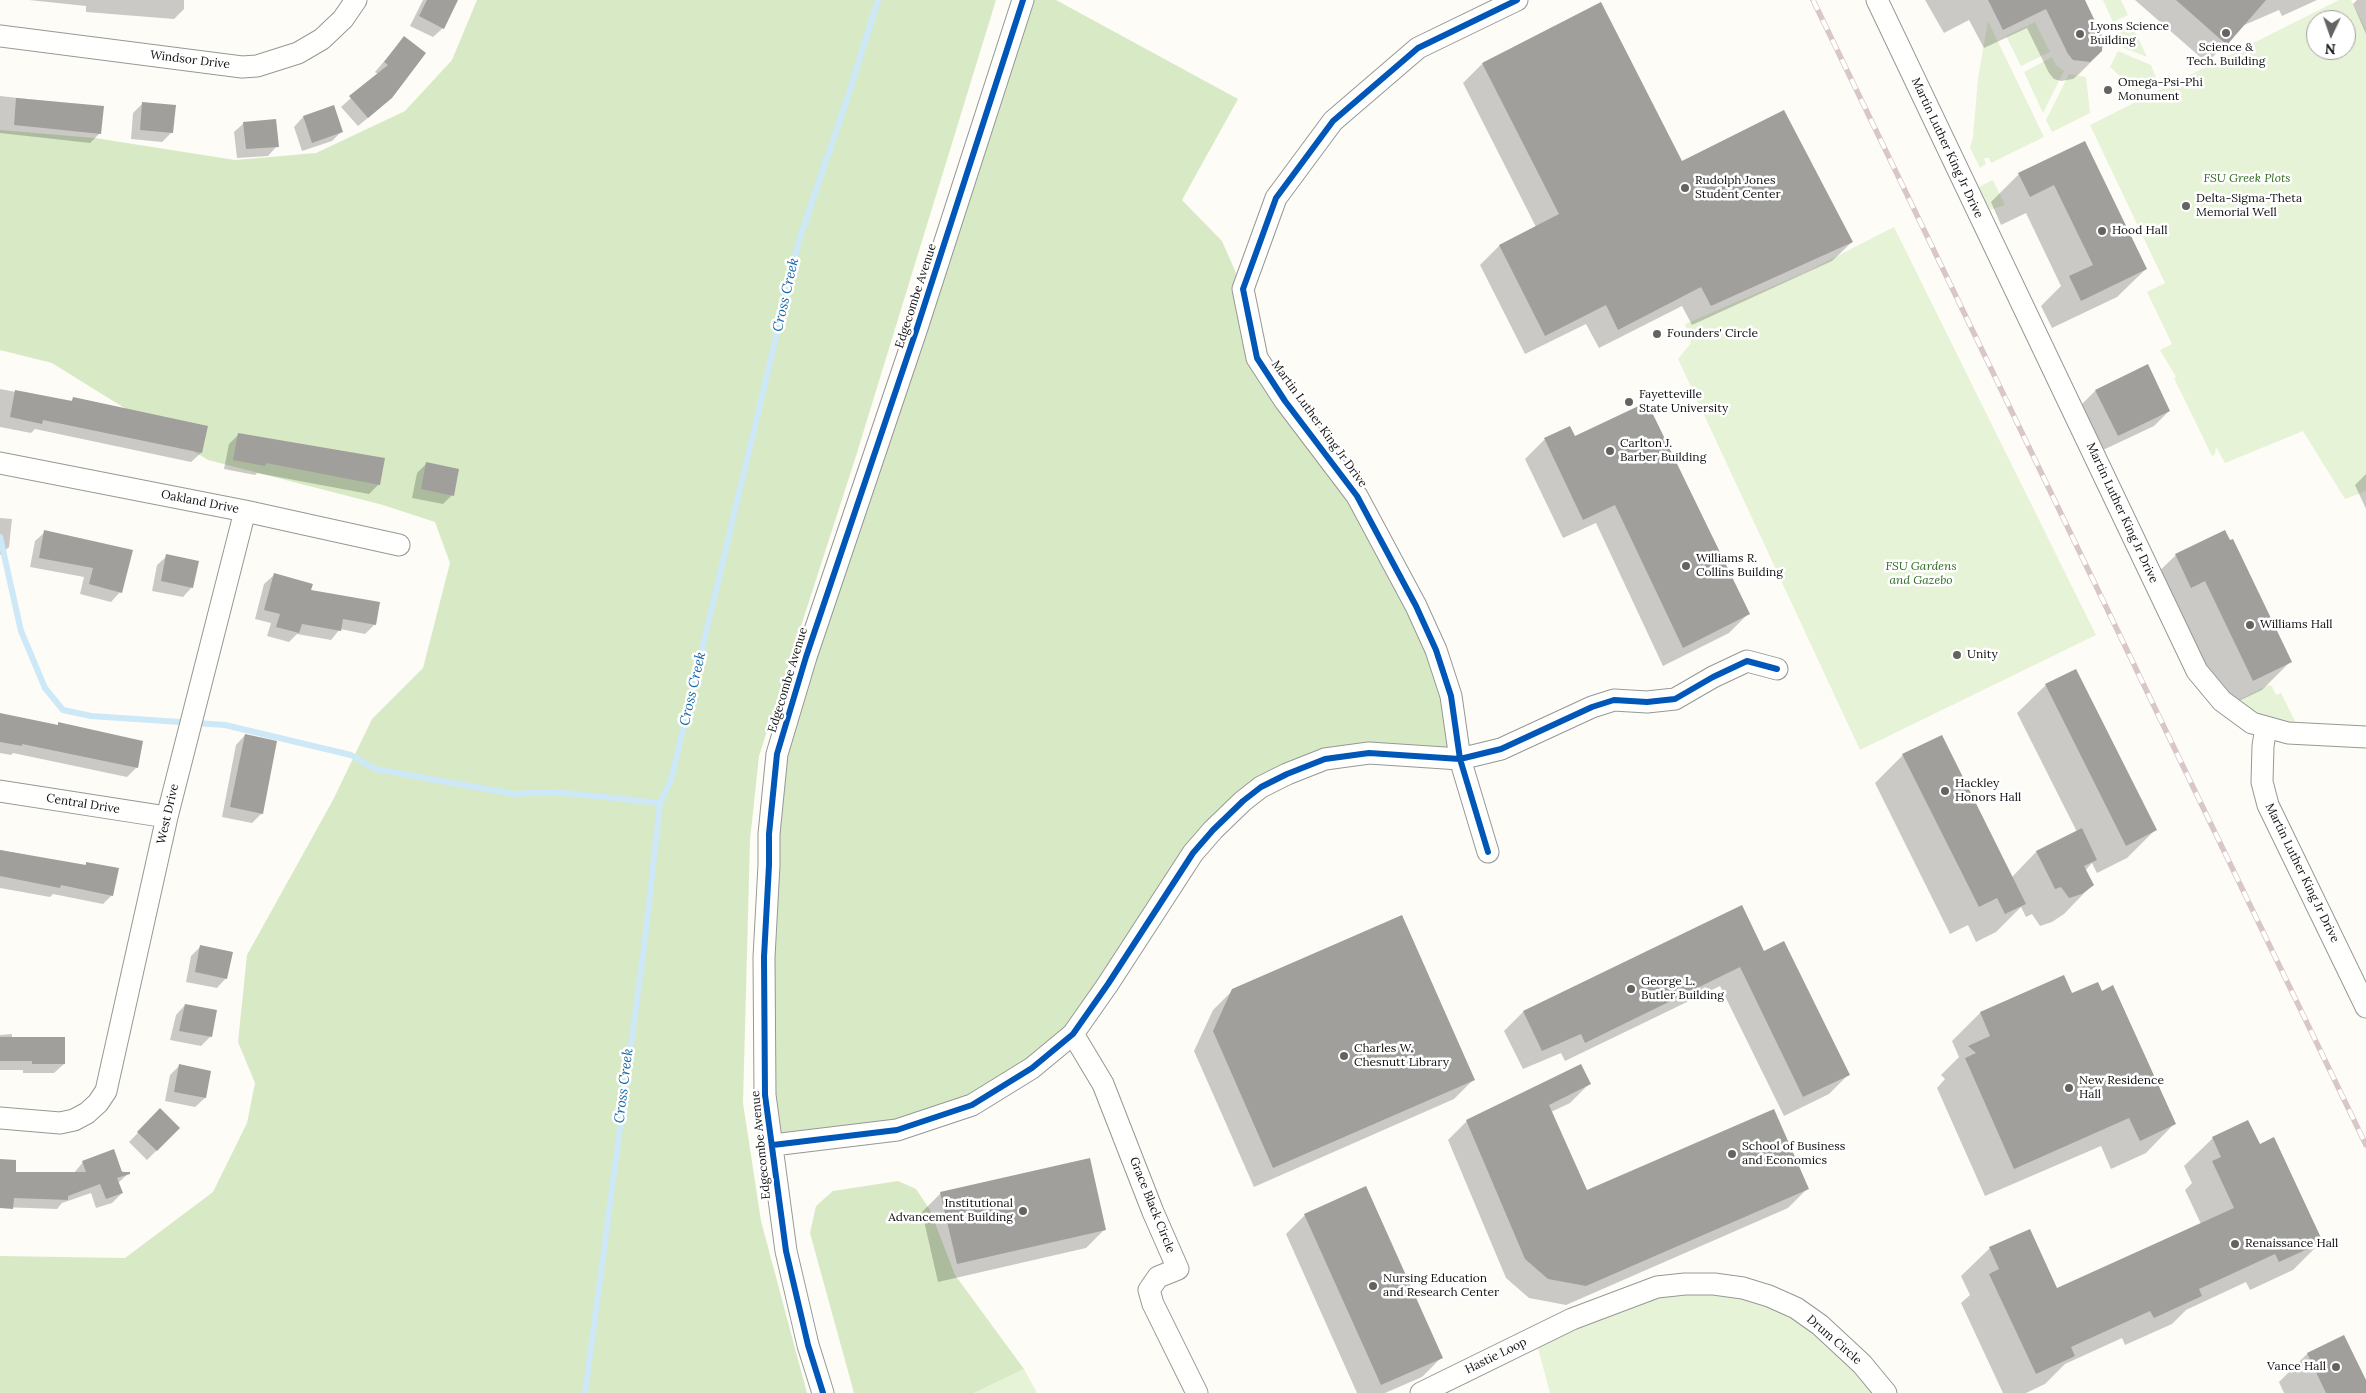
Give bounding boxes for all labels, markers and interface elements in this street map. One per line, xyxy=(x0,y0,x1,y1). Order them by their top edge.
north arrow xyxy=(2306,10,2356,60)
place label: Lyons Science Building xyxy=(2090,20,2169,48)
marker: Science & Tech. Building xyxy=(2220,27,2232,39)
marker: Lyons Science Building xyxy=(2074,28,2086,40)
text: N xyxy=(2324,40,2336,58)
place label: Science & Tech. Building xyxy=(2187,41,2265,69)
street label: Windsor Drive xyxy=(149,48,231,72)
street label: Martin Luther King Jr Drive xyxy=(1908,76,1986,220)
place label: Omega-Psi-Phi Monument xyxy=(2118,76,2203,104)
marker: Omega-Psi-Phi Monument xyxy=(2102,84,2114,96)
park label: FSU Greek Plots xyxy=(2204,172,2290,186)
place label: Rudolph Jones Student Center xyxy=(1695,174,1781,202)
marker: Rudolph Jones Student Center xyxy=(1679,182,1691,194)
place label: Delta-Sigma-Theta Memorial Well xyxy=(2196,192,2302,220)
marker: Delta-Sigma-Theta Memorial Well xyxy=(2180,200,2192,212)
place label: Hood Hall xyxy=(2112,224,2167,238)
marker: Hood Hall xyxy=(2096,225,2108,237)
street label: Edgecombe Avenue xyxy=(892,242,940,350)
water label: Cross Creek xyxy=(769,256,803,334)
place label: Founders' Circle xyxy=(1667,327,1758,341)
marker: Founders' Circle xyxy=(1651,328,1663,340)
street label: Martin Luther King Jr Drive xyxy=(1268,358,1370,490)
place label: Fayetteville State University xyxy=(1639,388,1728,416)
marker: Fayetteville State University xyxy=(1623,396,1635,408)
place label: Carlton J. Barber Building xyxy=(1620,437,1706,465)
street label: Martin Luther King Jr Drive xyxy=(2083,441,2161,585)
marker: Carlton J. Barber Building xyxy=(1604,445,1616,457)
street label: Oakland Drive xyxy=(160,487,240,517)
place label: Williams R. Collins Building xyxy=(1696,552,1783,580)
marker: Williams R. Collins Building xyxy=(1680,560,1692,572)
park label: FSU Gardens and Gazebo xyxy=(1885,560,1957,588)
place label: Williams Hall xyxy=(2260,618,2333,632)
marker: Williams Hall xyxy=(2244,619,2256,631)
street label: Edgecombe Avenue xyxy=(765,626,811,734)
place label: Unity xyxy=(1967,648,1998,662)
marker: Unity xyxy=(1951,649,1963,661)
water label: Cross Creek xyxy=(676,650,710,728)
place label: Hackley Honors Hall xyxy=(1955,777,2021,805)
street label: West Drive xyxy=(154,782,182,846)
marker: Hackley Honors Hall xyxy=(1939,785,1951,797)
street label: Central Drive xyxy=(45,791,121,817)
street label: Martin Luther King Jr Drive xyxy=(2262,801,2342,945)
place label: George L. Butler Building xyxy=(1641,975,1724,1003)
marker: George L. Butler Building xyxy=(1625,983,1637,995)
place label: Charles W. Chesnutt Library xyxy=(1354,1042,1449,1070)
water label: Cross Creek xyxy=(611,1048,637,1124)
marker: Charles W. Chesnutt Library xyxy=(1338,1050,1350,1062)
place label: New Residence Hall xyxy=(2079,1074,2164,1102)
marker: New Residence Hall xyxy=(2063,1082,2075,1094)
street label: Edgecombe Avenue xyxy=(748,1090,774,1200)
place label: School of Business and Economics xyxy=(1742,1140,1845,1168)
marker: School of Business and Economics xyxy=(1726,1148,1738,1160)
street label: Grace Black Circle xyxy=(1126,1155,1178,1255)
place label: Institutional Advancement Building xyxy=(888,1197,1013,1225)
marker: Institutional Advancement Building xyxy=(1017,1205,1029,1217)
place label: Renaissance Hall xyxy=(2245,1237,2338,1251)
marker: Renaissance Hall xyxy=(2229,1238,2241,1250)
place label: Nursing Education and Research Center xyxy=(1383,1272,1499,1300)
marker: Nursing Education and Research Center xyxy=(1367,1280,1379,1292)
street label: Drum Circle xyxy=(1804,1312,1864,1368)
street label: Hastie Loop xyxy=(1463,1335,1529,1377)
place label: Vance Hall xyxy=(2267,1360,2326,1374)
marker: Vance Hall xyxy=(2330,1361,2342,1373)

